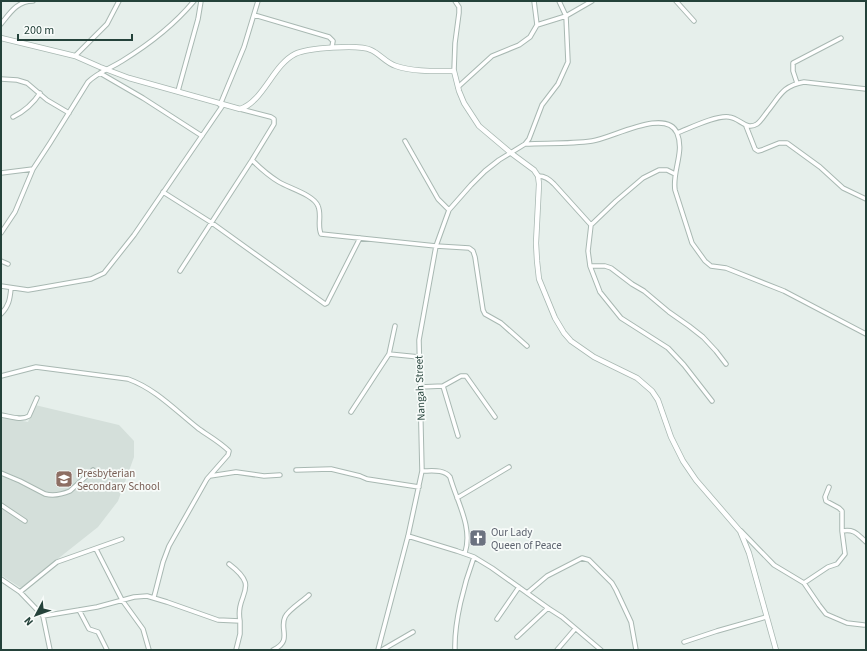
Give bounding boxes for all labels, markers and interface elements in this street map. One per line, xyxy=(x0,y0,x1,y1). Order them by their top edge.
scale bar xyxy=(18,16,132,42)
text: 200 m xyxy=(24,22,54,39)
street label: Nangah Street xyxy=(411,355,429,421)
place label: Presbyterian Secondary School xyxy=(77,466,160,494)
school or university icon: Presbyterian Secondary School xyxy=(54,469,74,489)
place label: Our Lady Queen of Peace xyxy=(491,525,562,553)
church icon: Our Lady Queen of Peace xyxy=(468,528,488,548)
north arrow xyxy=(16,595,56,635)
text: N xyxy=(21,614,37,629)

